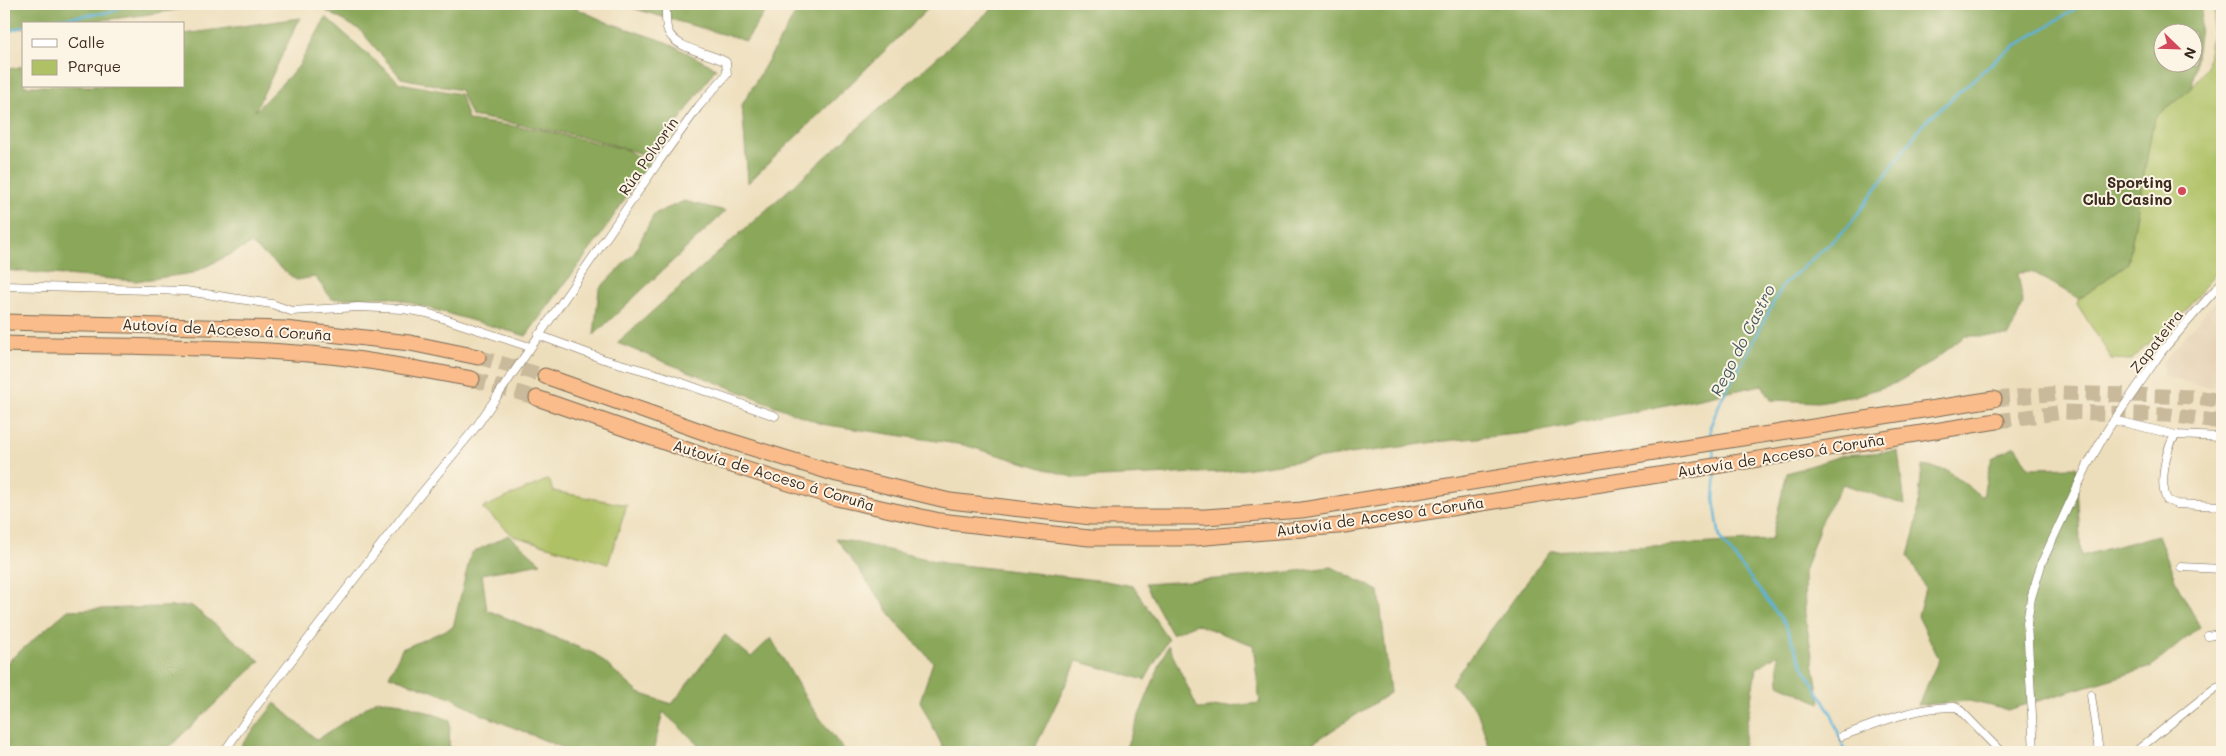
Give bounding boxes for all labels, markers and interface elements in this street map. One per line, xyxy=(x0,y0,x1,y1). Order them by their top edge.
legend xyxy=(22,22,185,88)
north arrow xyxy=(2154,22,2204,72)
text: Calle xyxy=(68,32,105,52)
text: N xyxy=(2180,45,2201,62)
text: Parque xyxy=(68,56,121,76)
street label: Rúa Polvorín xyxy=(614,113,682,199)
place label: Sporting Club Casino xyxy=(2083,172,2172,209)
marker: Sporting Club Casino xyxy=(2176,185,2188,197)
water label: Rego do Castro xyxy=(1705,280,1779,399)
street label: Zapateira xyxy=(2125,305,2187,377)
street label: Autovía de Acceso á Coruña xyxy=(122,314,332,344)
street label: Autovía de Acceso á Coruña xyxy=(1676,429,1886,481)
street label: Autovía de Acceso á Coruña xyxy=(671,435,877,515)
street label: Autovía de Acceso á Coruña xyxy=(1275,491,1485,541)

